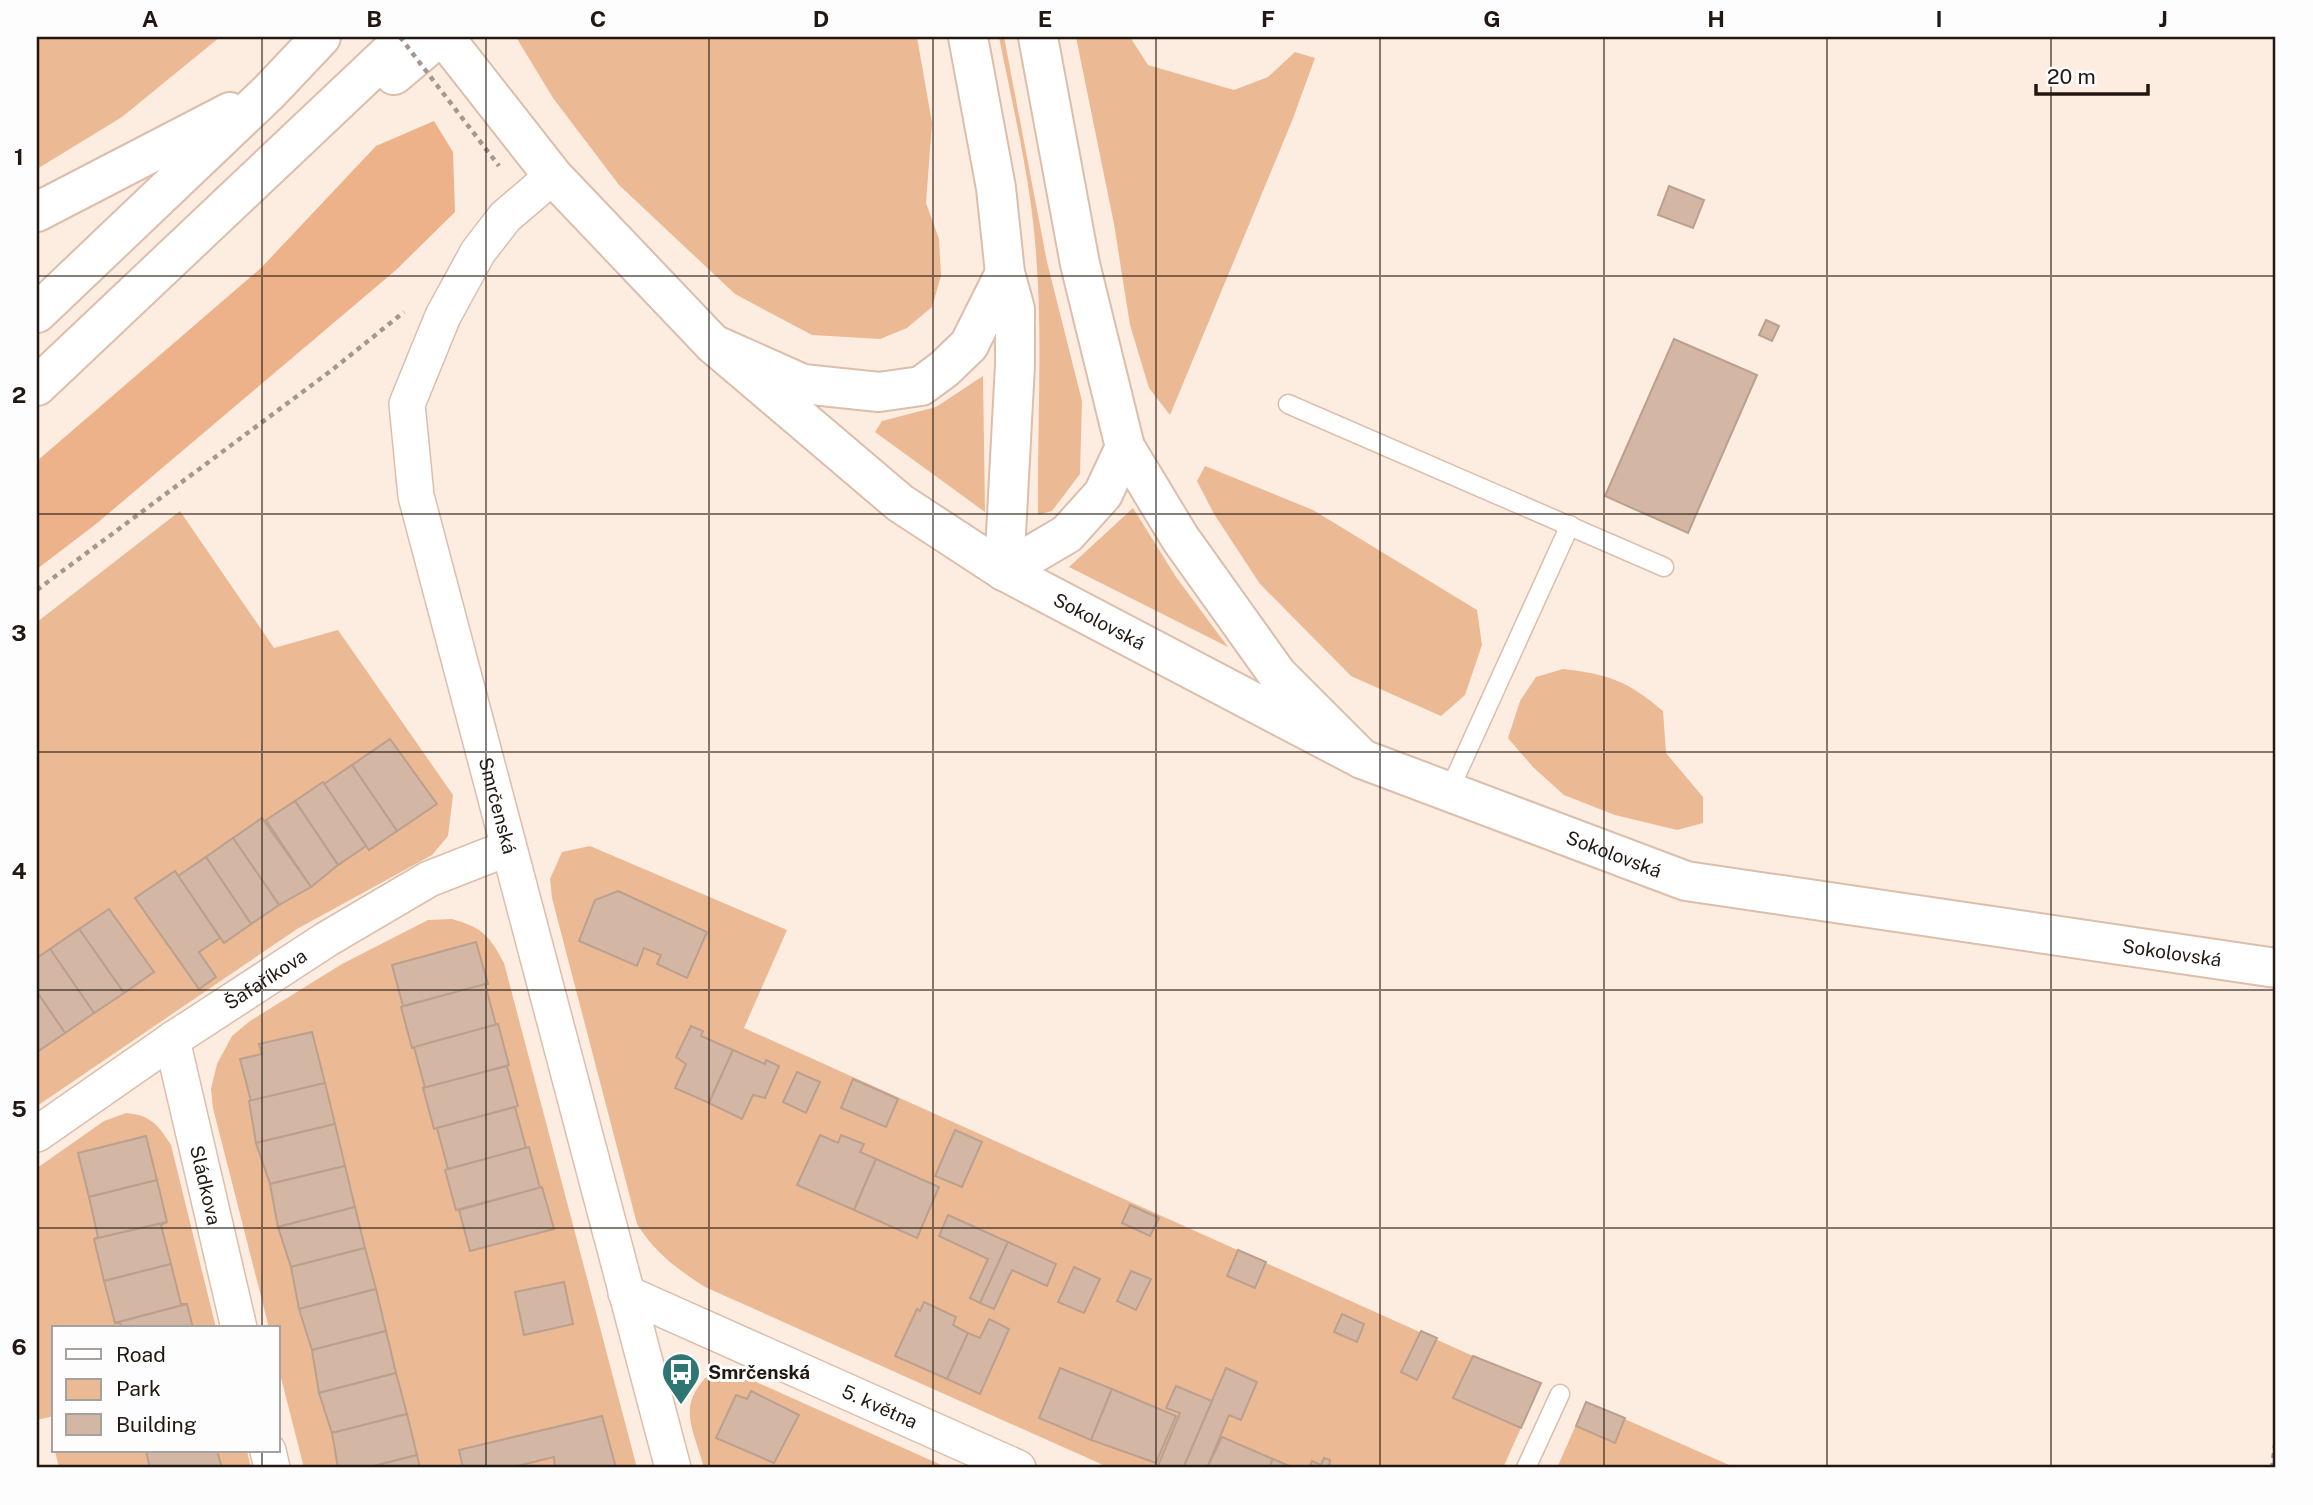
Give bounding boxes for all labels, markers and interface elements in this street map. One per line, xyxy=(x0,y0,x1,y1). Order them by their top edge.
text: A xyxy=(142,5,159,32)
text: B xyxy=(366,5,382,32)
text: C xyxy=(590,5,606,32)
text: D xyxy=(813,5,829,32)
text: E xyxy=(1038,5,1052,32)
text: F xyxy=(1261,5,1275,32)
text: G xyxy=(1483,5,1501,32)
text: H xyxy=(1707,5,1725,32)
text: I xyxy=(1935,5,1943,32)
text: J xyxy=(2158,5,2168,32)
scale bar xyxy=(2036,52,2148,96)
text: 20 m xyxy=(2047,64,2096,89)
text: 1 xyxy=(14,143,24,170)
text: 2 xyxy=(12,381,26,408)
street label: Sokolovská xyxy=(1050,588,1149,654)
text: 3 xyxy=(11,619,27,646)
street label: Smrčenská xyxy=(475,755,521,856)
street label: Sokolovská xyxy=(1563,826,1665,882)
text: 4 xyxy=(11,857,27,884)
street label: Sokolovská xyxy=(2121,934,2223,971)
street label: Šafaříkova xyxy=(220,944,311,1014)
text: 5 xyxy=(11,1095,27,1122)
street label: Sládkova xyxy=(186,1143,226,1227)
legend xyxy=(52,1326,280,1452)
text: 6 xyxy=(11,1333,27,1360)
text: Road xyxy=(116,1342,166,1367)
bus stop icon: Smrčenská xyxy=(660,1351,702,1406)
place label: Smrčenská xyxy=(708,1361,810,1383)
text: Park xyxy=(116,1376,161,1401)
street label: 5. května xyxy=(839,1380,921,1433)
text: Building xyxy=(116,1412,197,1437)

